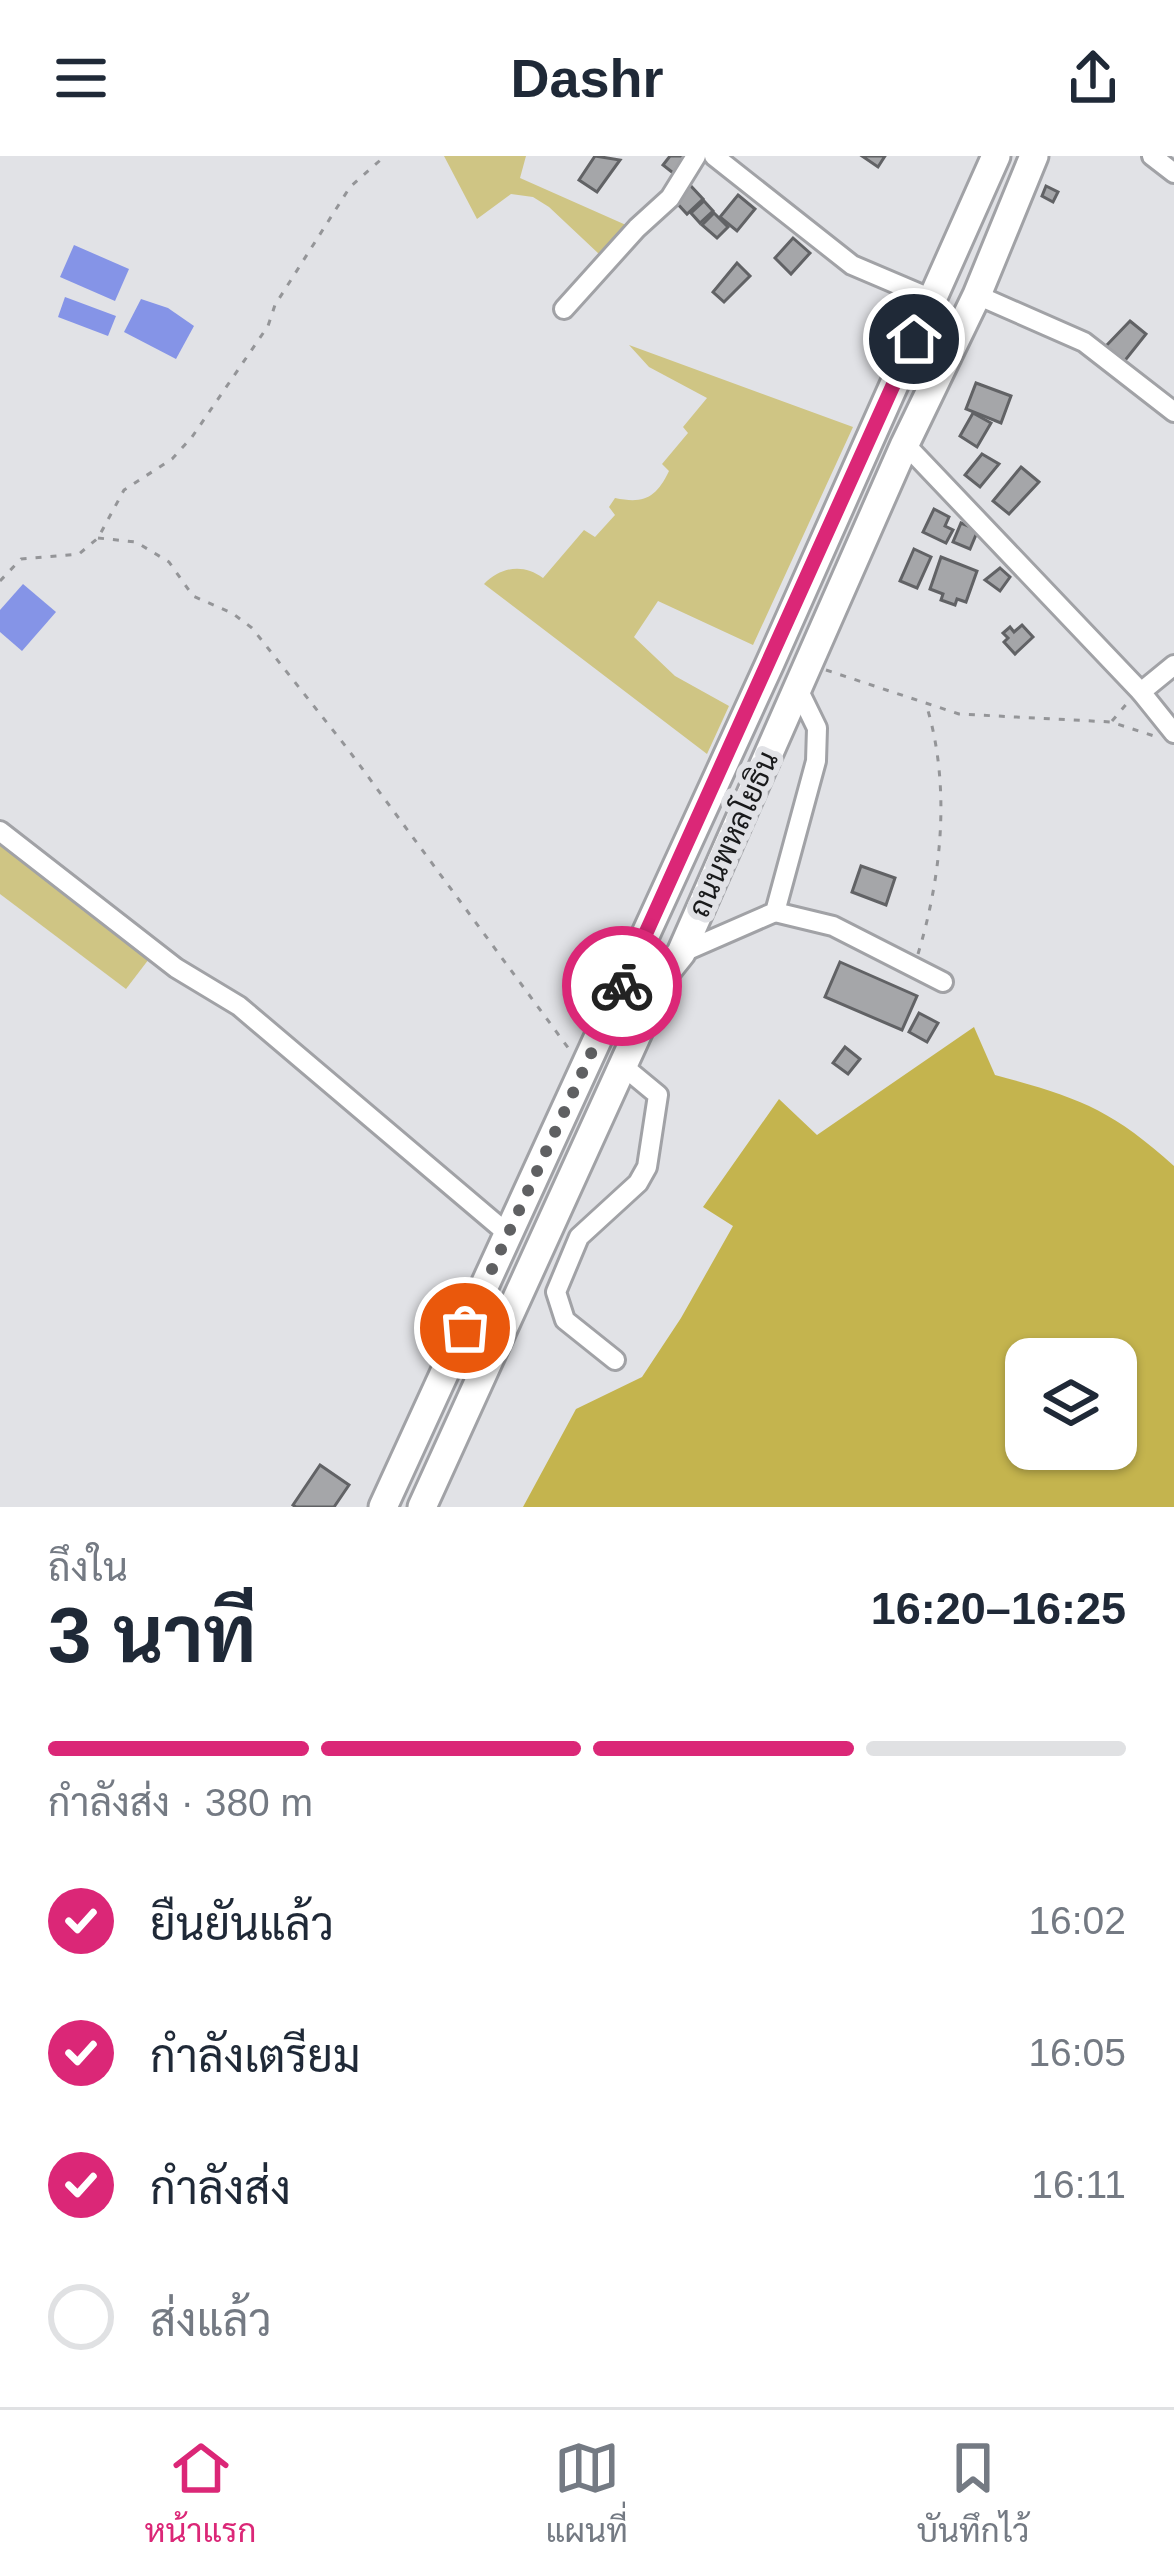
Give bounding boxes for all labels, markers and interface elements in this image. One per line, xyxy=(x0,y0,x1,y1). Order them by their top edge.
icon: menu xyxy=(48,45,114,111)
icon: share xyxy=(1060,45,1126,111)
text: Dashr xyxy=(510,48,664,108)
pin xyxy=(863,288,965,390)
icon: home xyxy=(881,306,947,372)
street label: ถนนพหลโยธิน xyxy=(679,745,784,922)
courier xyxy=(562,926,682,1046)
icon: bike xyxy=(589,953,655,1019)
pin xyxy=(414,1277,516,1379)
icon: bag xyxy=(432,1295,498,1361)
map controls xyxy=(1005,1338,1137,1470)
button: layers xyxy=(1005,1338,1137,1470)
text: ถึงใน xyxy=(48,1546,128,1589)
text: 16:20–16:25 xyxy=(871,1583,1126,1634)
text: 3 นาที xyxy=(48,1591,256,1679)
text: กำลังส่ง · 380 m xyxy=(48,1781,313,1824)
icon: check xyxy=(48,1888,114,1954)
text: ยืนยันแล้ว xyxy=(150,1899,334,1950)
text: 16:02 xyxy=(1028,1899,1126,1942)
icon: check xyxy=(48,2020,114,2086)
text: กำลังเตรียม xyxy=(150,2031,361,2082)
text: 16:05 xyxy=(1028,2031,1126,2074)
icon: check xyxy=(48,2152,114,2218)
text: กำลังส่ง xyxy=(150,2163,291,2214)
text: 16:11 xyxy=(1031,2163,1126,2206)
text: ส่งแล้ว xyxy=(150,2295,272,2346)
tab: หน้าแรก xyxy=(144,2435,257,2550)
tab: แผนที่ xyxy=(545,2435,628,2550)
tab: บันทึกไว้ xyxy=(917,2435,1030,2550)

